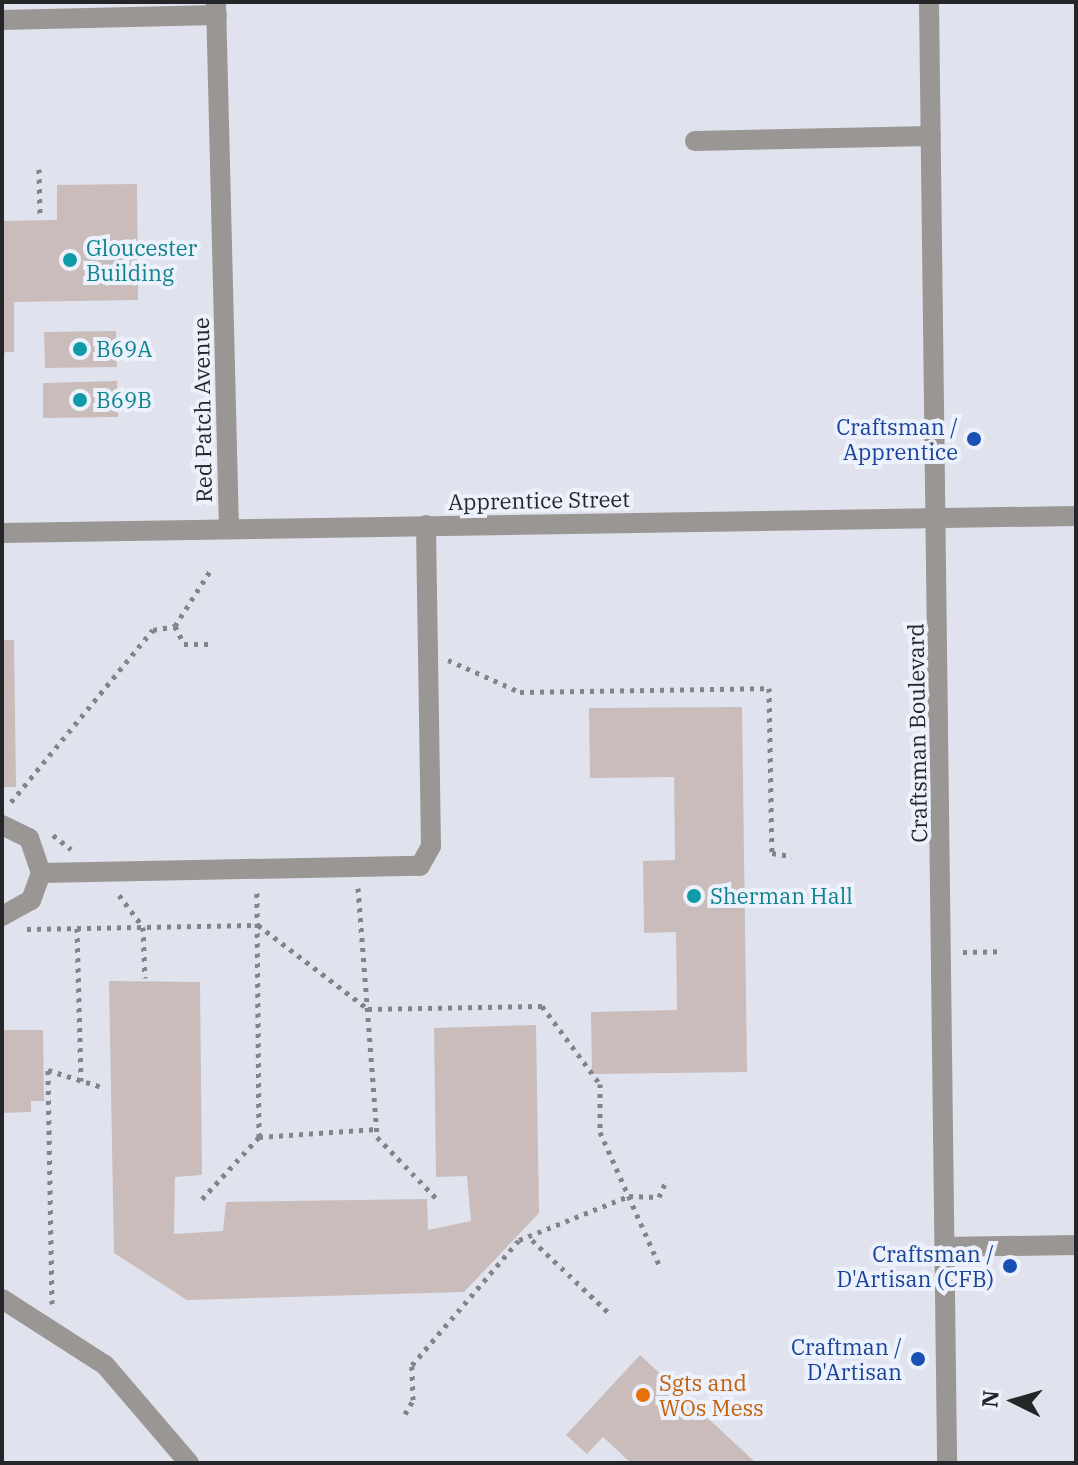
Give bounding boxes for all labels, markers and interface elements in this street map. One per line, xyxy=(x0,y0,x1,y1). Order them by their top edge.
place label: Gloucester Building xyxy=(86,234,197,286)
marker: Gloucester Building xyxy=(61,251,79,269)
street label: Red Patch Avenue xyxy=(187,317,217,503)
place label: B69A xyxy=(96,336,152,362)
marker: B69A xyxy=(71,340,89,358)
place label: B69B xyxy=(96,387,152,413)
marker: B69B xyxy=(71,391,89,409)
place label: Craftsman / Apprentice xyxy=(836,413,958,464)
marker: Craftsman / Apprentice xyxy=(965,430,983,448)
street label: Apprentice Street xyxy=(448,485,630,515)
street label: Craftsman Boulevard xyxy=(902,623,932,843)
place label: Sherman Hall xyxy=(710,883,853,909)
marker: Sherman Hall xyxy=(685,887,703,905)
place label: Craftsman / D'Artisan (CFB) xyxy=(836,1240,994,1292)
marker: Craftsman / D'Artisan (CFB) xyxy=(1001,1257,1019,1275)
place label: Craftman / D'Artisan xyxy=(791,1333,902,1384)
marker: Craftman / D'Artisan xyxy=(909,1350,927,1368)
north arrow xyxy=(974,1361,1054,1441)
place label: Sgts and WOs Mess xyxy=(659,1369,764,1420)
marker: Sgts and WOs Mess xyxy=(634,1386,652,1404)
text: N xyxy=(974,1389,1005,1409)

